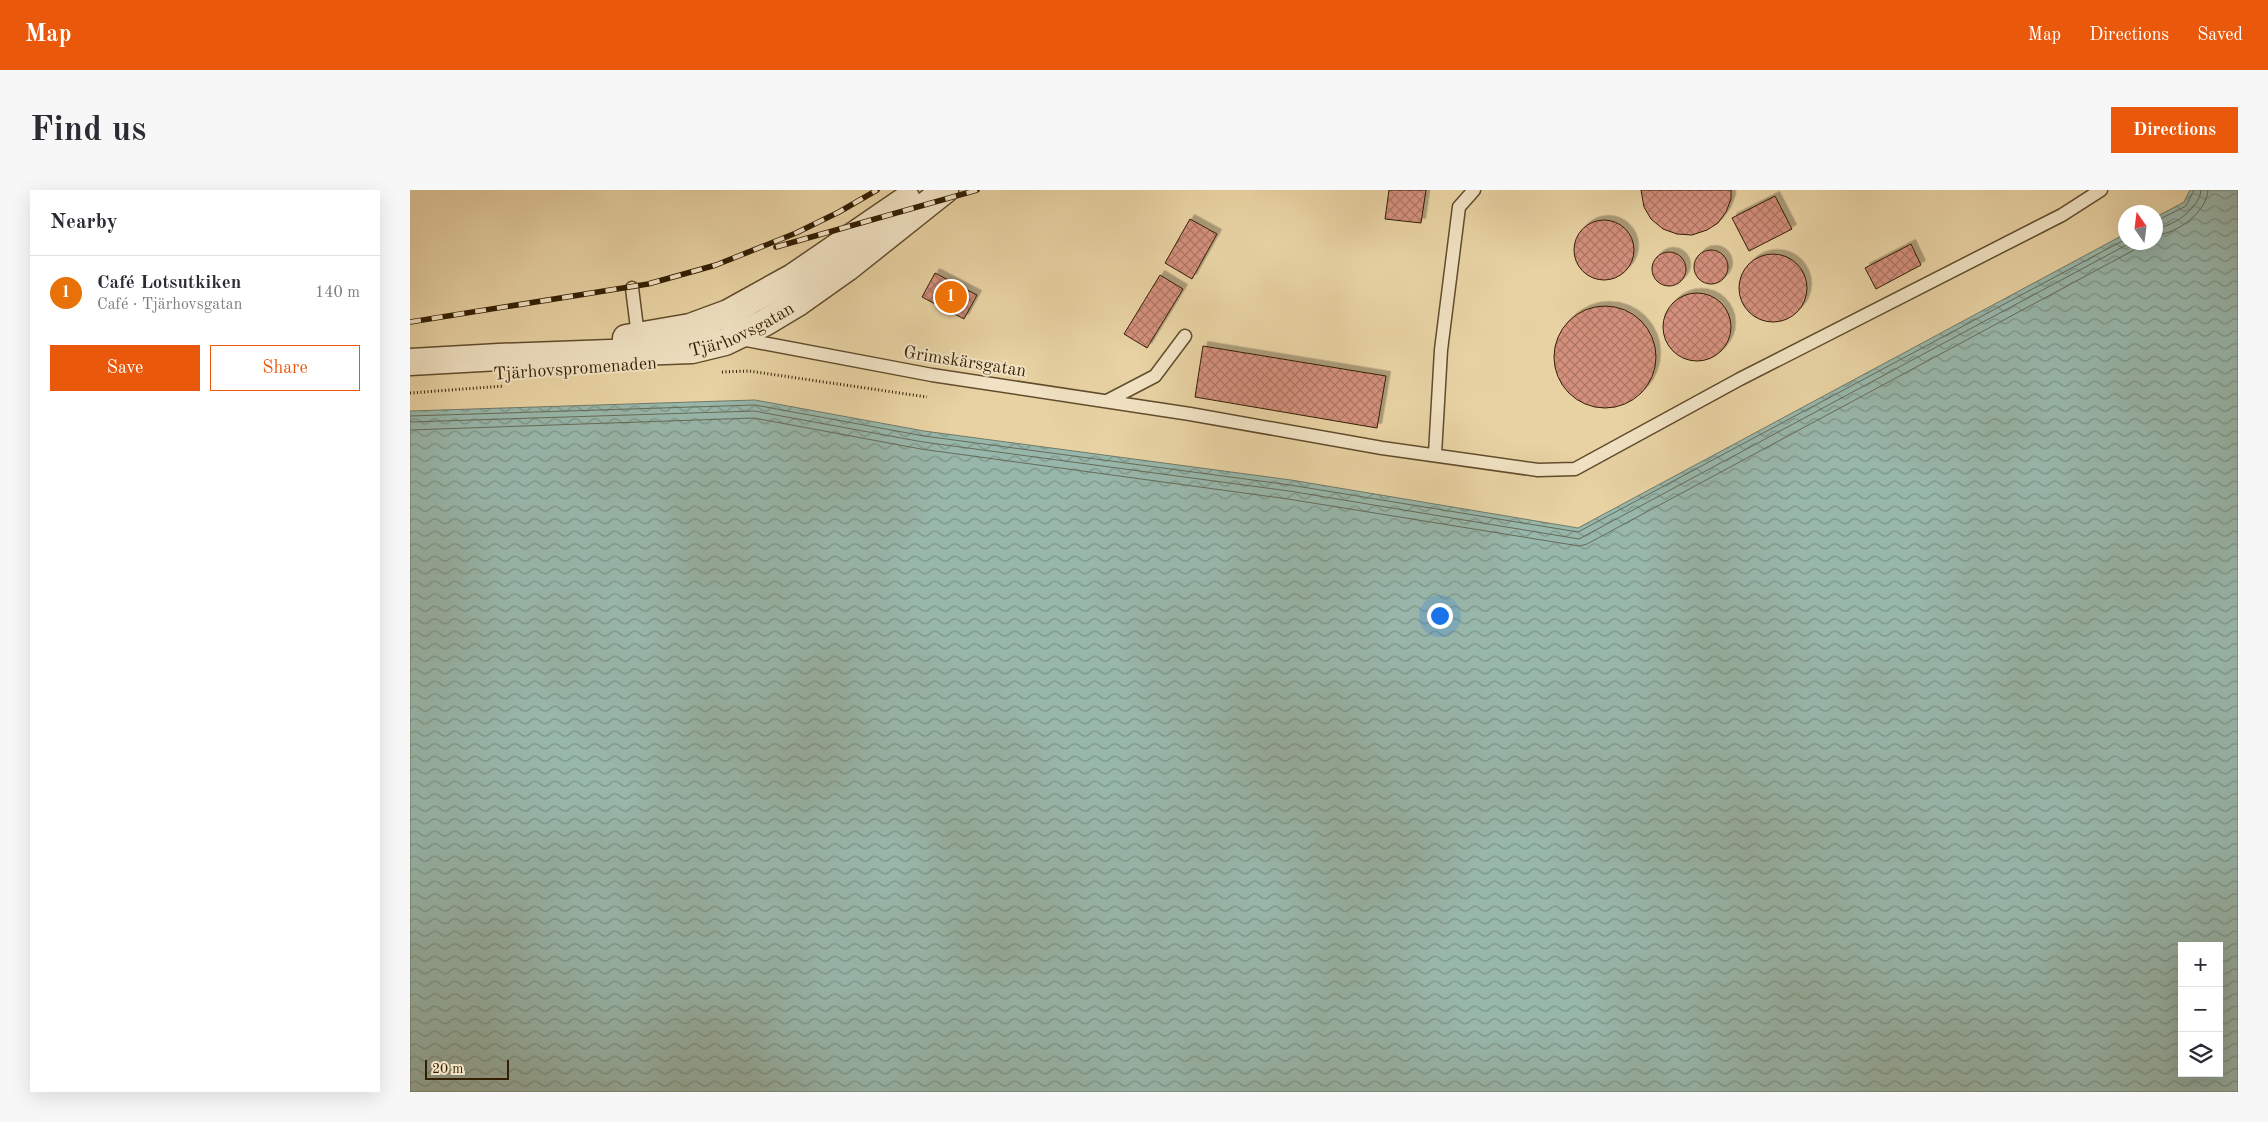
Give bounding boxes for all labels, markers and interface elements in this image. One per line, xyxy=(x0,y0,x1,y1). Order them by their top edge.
text: Map xyxy=(25,23,72,47)
text: Map xyxy=(2028,26,2061,44)
text: Directions xyxy=(2089,26,2169,44)
text: Saved xyxy=(2197,26,2243,44)
button: Directions xyxy=(2111,107,2238,153)
text: Find us xyxy=(30,113,146,148)
north arrow xyxy=(2118,205,2163,250)
text: Nearby xyxy=(50,212,118,233)
text: Café Lotsutkiken xyxy=(97,274,241,293)
pin: 1 xyxy=(935,278,967,316)
text: 1 xyxy=(61,285,71,301)
text: 140 m xyxy=(315,285,360,301)
text: Café · Tjärhovsgatan xyxy=(97,297,242,313)
street label: Tjärhovsgatan xyxy=(687,299,798,360)
street label: Grimskärsgatan xyxy=(902,343,1028,381)
button: Save xyxy=(50,345,200,391)
button: Share xyxy=(210,345,360,391)
street label: Tjärhovspromenaden xyxy=(493,354,658,384)
your location xyxy=(1427,603,1453,629)
map controls xyxy=(2178,942,2223,1077)
button: + xyxy=(2178,942,2223,987)
button: − xyxy=(2178,987,2223,1032)
button: layers xyxy=(2178,1032,2223,1077)
scale bar xyxy=(425,1057,509,1080)
text: 20 m xyxy=(432,1062,463,1076)

